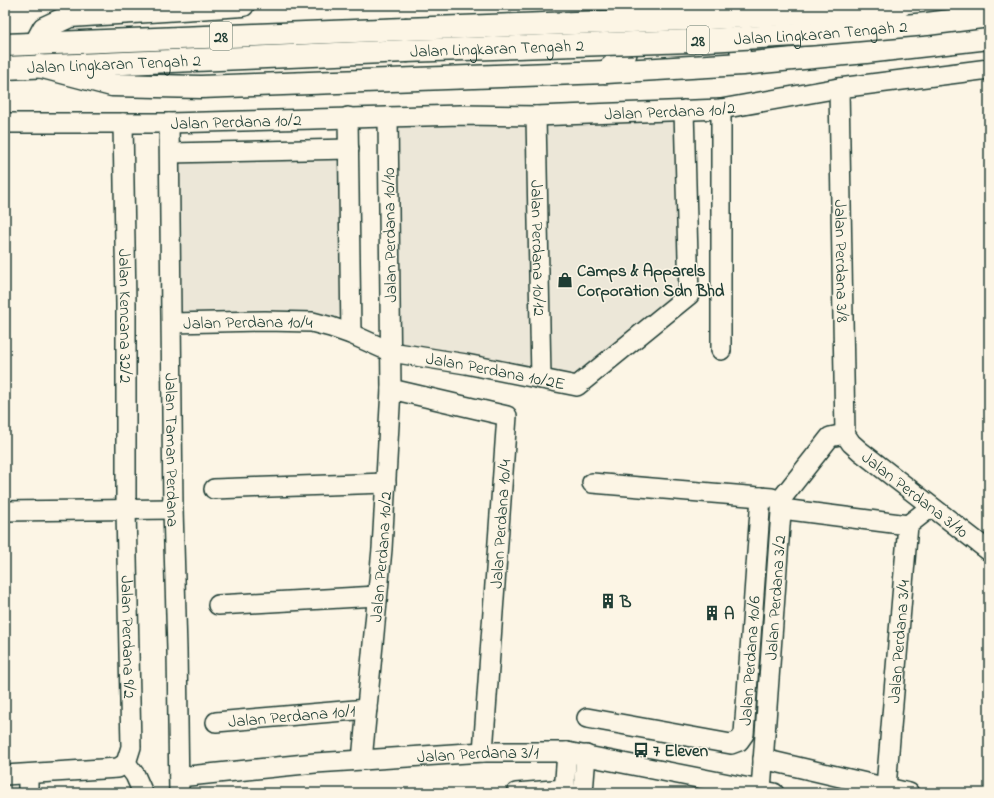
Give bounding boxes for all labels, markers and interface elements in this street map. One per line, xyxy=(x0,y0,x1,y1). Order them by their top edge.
street label: Jalan Lingkaran Tengah 2 xyxy=(733,15,909,53)
road number: 28 xyxy=(210,22,232,50)
road number: 28 xyxy=(687,26,709,54)
street label: Jalan Lingkaran Tengah 2 xyxy=(410,34,584,65)
street label: Jalan Lingkaran Tengah 2 xyxy=(26,49,201,81)
street label: Jalan Perdana 10/2 xyxy=(604,96,737,127)
street label: Jalan Perdana 10/2 xyxy=(170,108,302,137)
street label: Jalan Perdana 10/10 xyxy=(377,167,404,303)
street label: Jalan Perdana 10/12 xyxy=(523,180,551,316)
street label: Jalan Perdana 3/8 xyxy=(827,199,854,323)
street label: Jalan Kencana 32/2 xyxy=(111,249,137,383)
place label: Camps & Apparels Corporation Sdn Bhd xyxy=(577,259,725,304)
shop icon: Camps & Apparels Corporation Sdn Bhd xyxy=(556,271,574,289)
street label: Jalan Perdana 10/4 xyxy=(183,310,313,337)
street label: Jalan Perdana 10/2E xyxy=(424,347,567,397)
street label: Jalan Taman Perdana xyxy=(158,373,185,527)
street label: Jalan Perdana 3/10 xyxy=(856,446,973,545)
street label: Jalan Perdana 10/4 xyxy=(485,459,518,590)
street label: Jalan Perdana 10/2 xyxy=(364,491,399,623)
street label: Jalan Perdana 3/2 xyxy=(759,534,793,661)
street label: Jalan Perdana 9/2 xyxy=(113,575,141,699)
street label: Jalan Perdana 3/4 xyxy=(882,579,917,704)
place label: B xyxy=(619,590,632,615)
building icon: B xyxy=(599,592,617,610)
street label: Jalan Perdana 10/6 xyxy=(734,595,768,727)
place label: A xyxy=(724,602,734,627)
building icon: A xyxy=(703,604,721,622)
street label: Jalan Perdana 10/1 xyxy=(227,699,357,735)
place label: 7 Eleven xyxy=(653,739,709,764)
street label: Jalan Perdana 3/1 xyxy=(416,741,540,770)
bus stop icon: 7 Eleven xyxy=(632,741,650,759)

